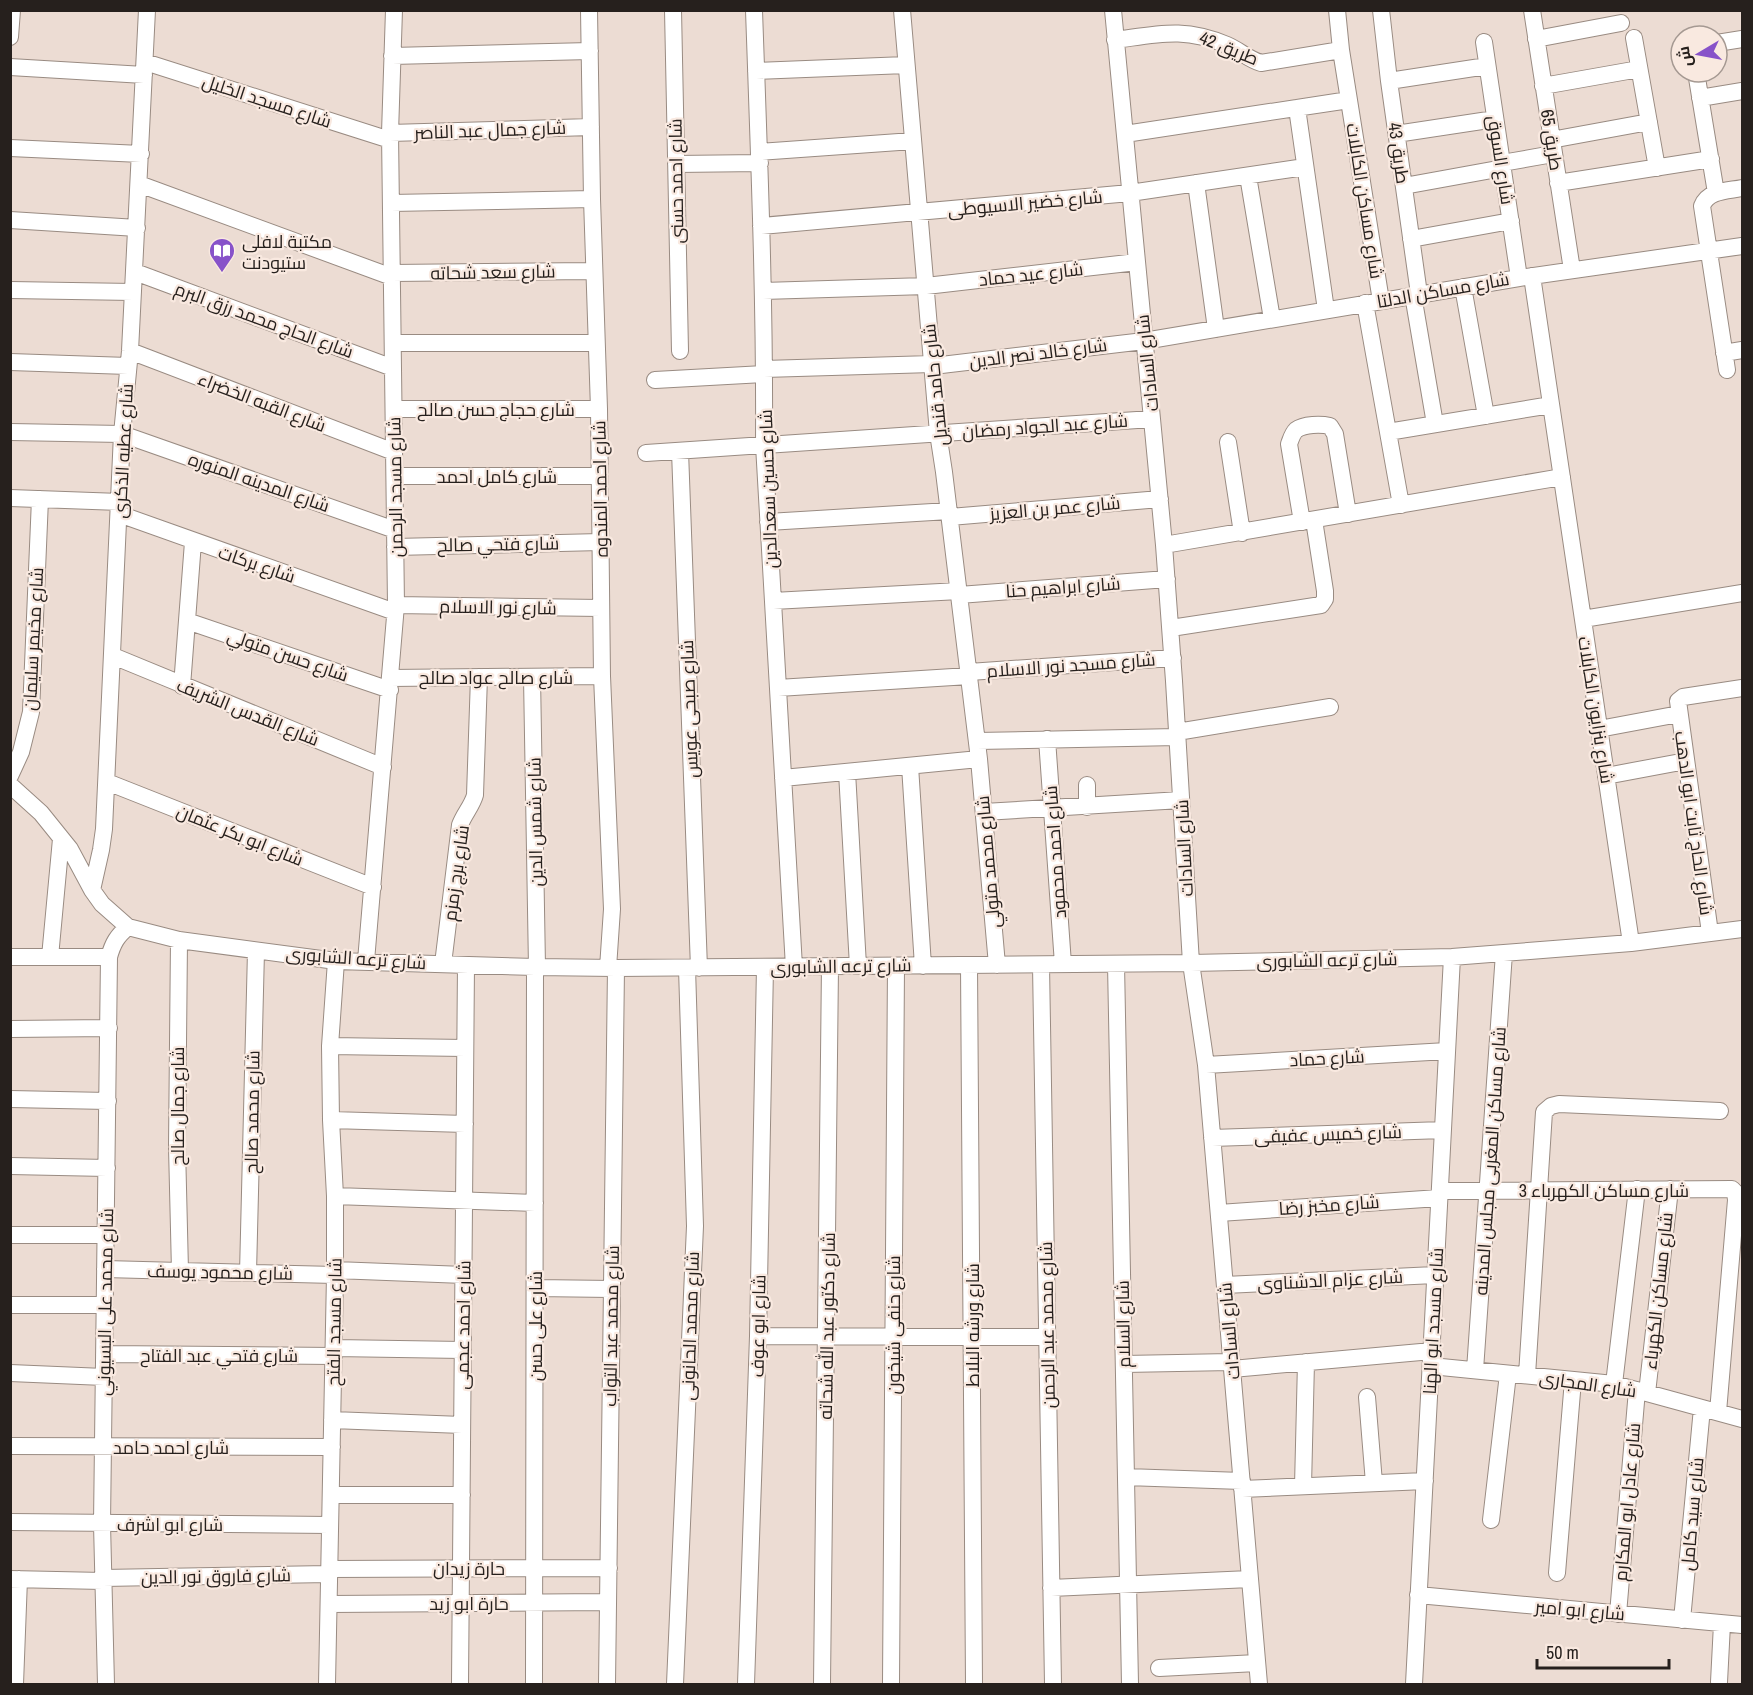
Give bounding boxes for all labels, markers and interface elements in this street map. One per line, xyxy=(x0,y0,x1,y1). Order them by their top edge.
north arrow xyxy=(1669,24,1729,84)
street label: طريق 42 xyxy=(1196,25,1262,71)
text: ش xyxy=(1672,45,1697,69)
street label: شارع مسجد الخليل xyxy=(199,68,335,134)
street label: طريق 65 xyxy=(1535,108,1569,172)
street label: شارع السوق xyxy=(1482,114,1520,206)
street label: شارع جمال عبد الناصر xyxy=(413,115,566,145)
street label: شارع احمد حسنى xyxy=(662,118,690,244)
street label: شارع مساكن الكابلات xyxy=(1340,121,1390,281)
street label: طريق 43 xyxy=(1382,121,1416,185)
street label: شارع خضير الاسيوطى xyxy=(946,184,1104,222)
place label: مكتبة لافلى ستيودنت xyxy=(242,229,332,275)
library icon: مكتبة لافلى ستيودنت xyxy=(207,236,237,274)
street label: شارع عيد حماد xyxy=(978,256,1084,292)
street label: شارع سعد شحاته xyxy=(430,258,556,286)
street label: شارع مساكن الدلتا xyxy=(1375,266,1511,314)
street label: شارع الحاج محمد رزق البرم xyxy=(171,276,357,364)
street label: شارع السادات xyxy=(1129,313,1165,413)
street label: شارع حامد قنديل xyxy=(916,323,954,447)
street label: شارع خالد نصر الدين xyxy=(968,332,1108,374)
street label: شارع القبه الخضراء xyxy=(194,366,330,438)
street label: شارع عطيه الذكرى xyxy=(107,383,139,519)
street label: شارع حجاج حسن صالح xyxy=(417,397,575,422)
street label: شارع عبد الجواد رمضان xyxy=(961,408,1129,444)
street label: شارع حسين سعدالدين xyxy=(753,409,783,569)
street label: شارع مسجد الرحمن xyxy=(381,417,409,557)
street label: شارع احمد المندوه xyxy=(586,420,614,558)
street label: شارع المدينه المنوره xyxy=(185,446,333,518)
street label: شارع كامل احمد xyxy=(437,464,557,489)
street label: شارع عمر بن العزيز xyxy=(988,490,1121,526)
street label: شارع فتحي صالح xyxy=(437,530,559,560)
street label: شارع بركات xyxy=(215,539,299,589)
street label: شارع مخيمر سليمان xyxy=(17,567,49,711)
street label: شارع ابراهيم حنا xyxy=(1005,571,1121,603)
street label: شارع نور الاسلام xyxy=(439,593,557,621)
street label: شارع حسن متولي xyxy=(224,623,352,689)
street label: شارع بنزايون الكابلات xyxy=(1572,635,1620,785)
street label: شارع صبحى عويس xyxy=(674,640,704,778)
street label: شارع مسجد نور الاسلام xyxy=(986,647,1156,683)
street label: شارع صالح عواد صالح xyxy=(419,665,573,690)
street label: شارع القدس الشريف xyxy=(173,672,323,752)
street label: شارع الحاج ثابت ابو الدهب xyxy=(1669,729,1719,917)
street label: شارع شمس الدين xyxy=(521,757,549,887)
street label: شارع احمد محمود xyxy=(1038,785,1072,919)
street label: شارع محمد متولي xyxy=(970,795,1008,929)
street label: شارع ابو بكر عثمان xyxy=(173,798,307,872)
street label: شارع السادات xyxy=(1169,799,1199,897)
street label: شارع برج زمزم xyxy=(437,823,475,923)
street label: شارع ترعه الشابورى xyxy=(285,941,427,975)
street label: شارع ترعه الشابورى xyxy=(1256,946,1398,974)
street label: شارع ترعه الشابورى xyxy=(770,952,912,980)
street label: شارع مساكن المغربى مجلس المدينه xyxy=(1468,1026,1512,1296)
street label: شارع حماد xyxy=(1289,1044,1365,1072)
street label: شارع جمال صالح xyxy=(165,1047,190,1165)
street label: شارع محمد صالح xyxy=(238,1050,266,1174)
street label: شارع خميس عفيفى xyxy=(1254,1119,1402,1149)
street label: شارع مساكن الكهرباء 3 xyxy=(1519,1178,1689,1203)
street label: شارع مخبز رضا xyxy=(1278,1189,1380,1221)
street label: شارع محمد على البسيوني xyxy=(91,1208,121,1396)
street label: شارع مساكن الكهرباء xyxy=(1637,1211,1679,1371)
street label: شارع دكتور عبد الله شحاته xyxy=(813,1232,841,1420)
street label: شارع محمد عبد الرحمن xyxy=(1033,1241,1061,1409)
street label: شارع محمد عبد التواب xyxy=(597,1245,625,1407)
street label: شارع مسجد ابو الهنا xyxy=(1417,1247,1449,1395)
street label: شارع محمد الحانونى xyxy=(675,1251,705,1401)
street label: شارع حنفى شيخون xyxy=(881,1255,906,1395)
street label: شارع محمود يوسف xyxy=(147,1258,293,1286)
street label: شارع مسجد الفتح xyxy=(320,1258,348,1386)
street label: شارع احمد عجمى xyxy=(449,1260,477,1390)
street label: شارع ورشه البلاط xyxy=(960,1263,985,1387)
street label: شارع عزام الدشناوى xyxy=(1256,1264,1404,1296)
street label: شارع على حسن xyxy=(523,1271,548,1381)
street label: شارع ابو عوف xyxy=(745,1274,771,1378)
street label: شارع السلام xyxy=(1110,1280,1136,1368)
street label: شارع السادات xyxy=(1212,1281,1246,1381)
street label: شارع فتحي عبد الفتاح xyxy=(140,1343,298,1370)
street label: شارع المجارى xyxy=(1538,1365,1638,1403)
street label: شارع عادل ابو المكارم xyxy=(1608,1422,1646,1582)
street label: شارع احمد حامد xyxy=(113,1435,229,1460)
street label: شارع سيد كامل xyxy=(1675,1456,1709,1572)
street label: شارع ابو اشرف xyxy=(117,1512,223,1537)
street label: حارة زيدان xyxy=(433,1556,505,1581)
street label: شارع فاروق نور الدين xyxy=(141,1562,291,1590)
street label: حارة ابو زيد xyxy=(429,1591,509,1616)
street label: شارع ابو امير xyxy=(1533,1594,1626,1626)
scale bar xyxy=(1537,1632,1669,1670)
text: 50 m xyxy=(1546,1640,1579,1665)

